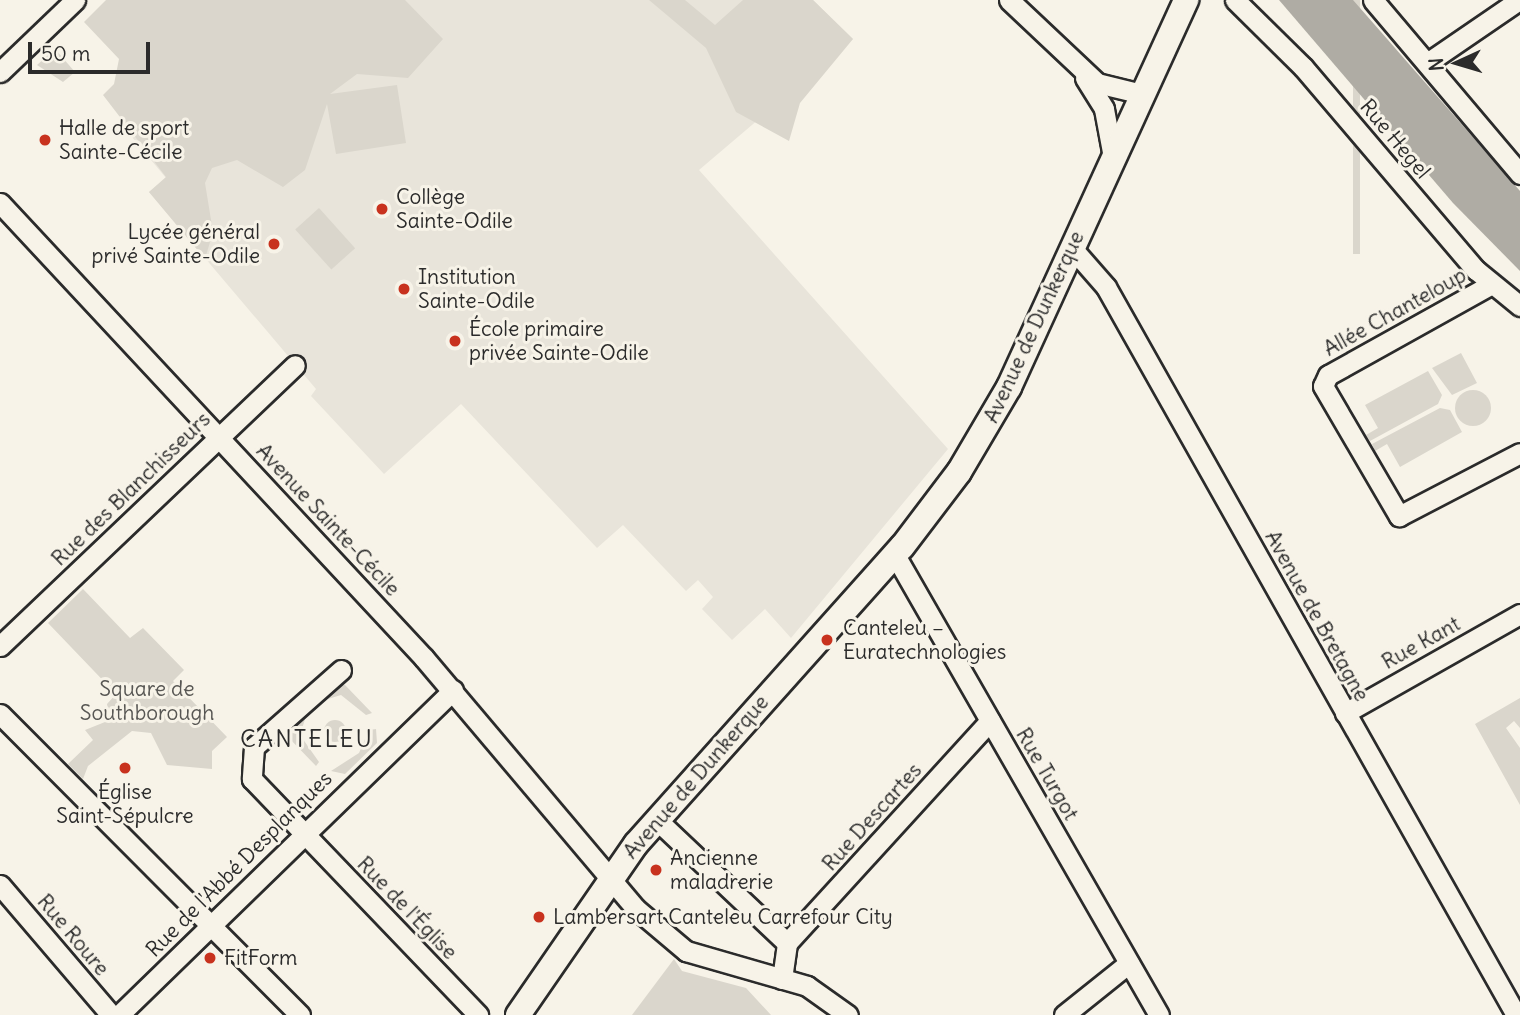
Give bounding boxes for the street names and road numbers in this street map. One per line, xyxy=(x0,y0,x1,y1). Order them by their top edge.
street label: Rue Hegel xyxy=(1355,94,1435,184)
street label: Avenue de Dunkerque xyxy=(979,227,1089,427)
street label: Allée Chanteloup xyxy=(1319,262,1471,362)
street label: Rue des Blanchisseurs xyxy=(46,407,216,571)
street label: Avenue Sainte-Cécile xyxy=(251,439,405,601)
street label: Avenue de Bretagne xyxy=(1260,526,1374,706)
street label: Rue Kant xyxy=(1377,611,1465,675)
street label: Avenue de Dunkerque xyxy=(618,690,774,864)
street label: Rue Turgot xyxy=(1011,723,1083,825)
street label: Rue Descartes xyxy=(817,758,927,876)
street label: Rue de l'Abbé Desplanques xyxy=(141,766,337,962)
street label: Rue de l'Église xyxy=(352,851,462,965)
street label: Rue Roure xyxy=(32,889,114,981)

